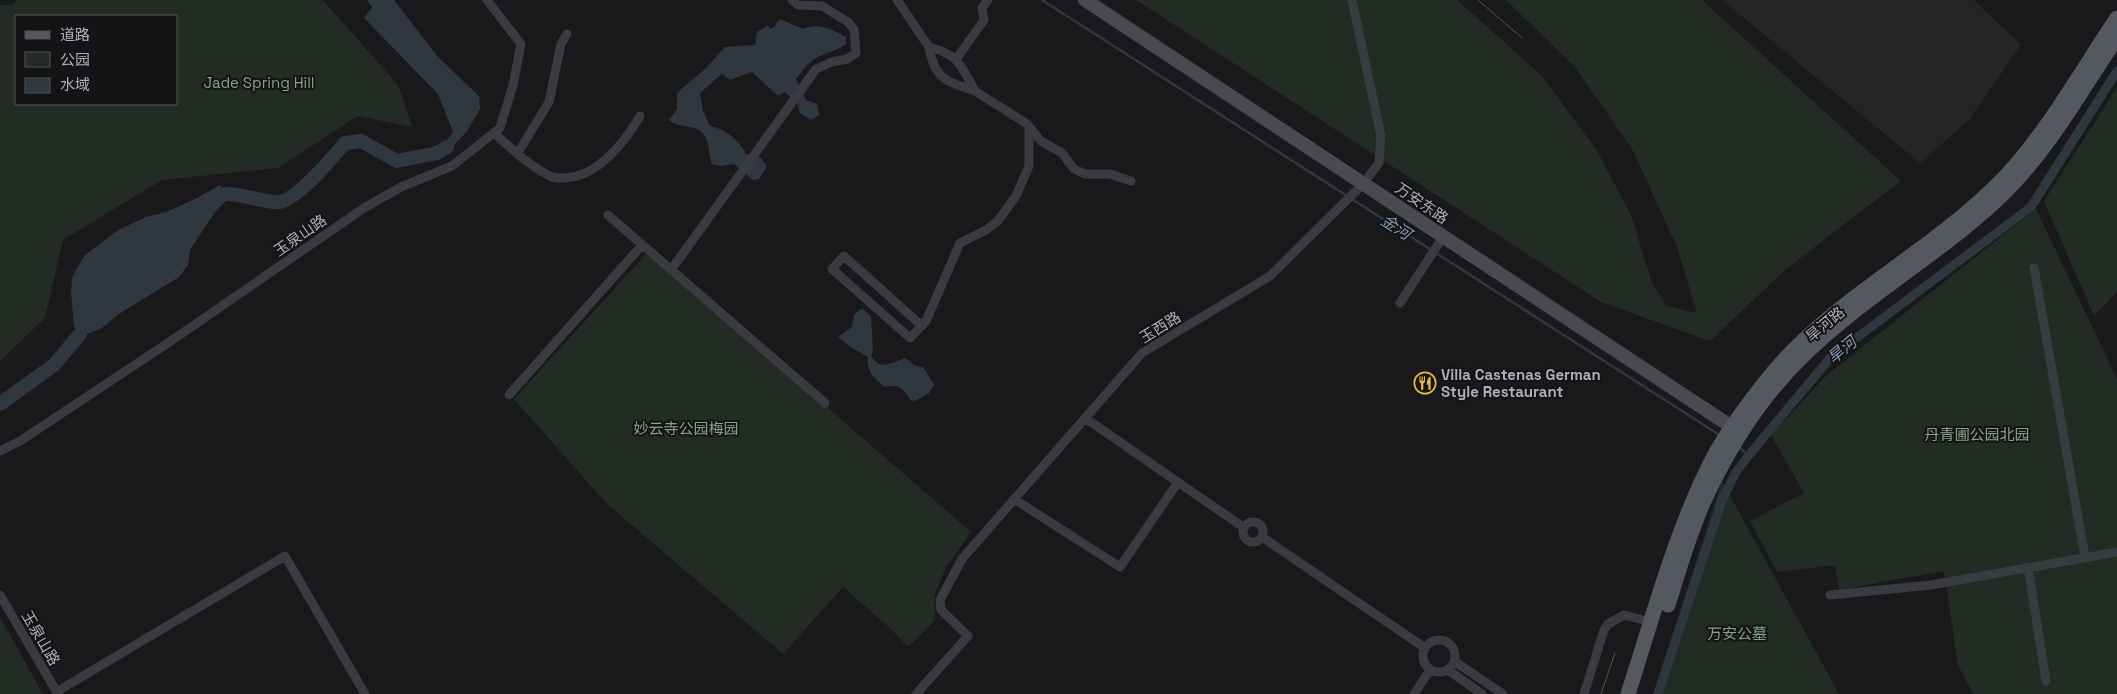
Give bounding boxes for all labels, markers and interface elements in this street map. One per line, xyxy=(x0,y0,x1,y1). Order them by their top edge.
legend xyxy=(15,15,178,105)
text: 道路 xyxy=(60,25,90,44)
text: 公园 xyxy=(60,50,90,69)
park label: Jade Spring Hill xyxy=(203,73,315,92)
text: 水域 xyxy=(60,75,90,94)
street label: 万安东路 xyxy=(1392,178,1452,228)
water label: 金河 xyxy=(1377,209,1418,246)
street label: 玉泉山路 xyxy=(270,210,330,260)
street label: 旱河路 xyxy=(1802,302,1848,346)
street label: 玉西路 xyxy=(1136,307,1184,347)
water label: 旱河 xyxy=(1823,330,1863,368)
place label: Villa Castenas German Style Restaurant xyxy=(1441,365,1601,401)
restaurant icon: Villa Castenas German Style Restaurant xyxy=(1413,371,1437,395)
park label: 妙云寺公园梅园 xyxy=(633,419,739,438)
park label: 丹青圃公园北园 xyxy=(1924,425,2030,444)
street label: 玉泉山路 xyxy=(18,607,64,669)
park label: 万安公墓 xyxy=(1707,624,1767,643)

